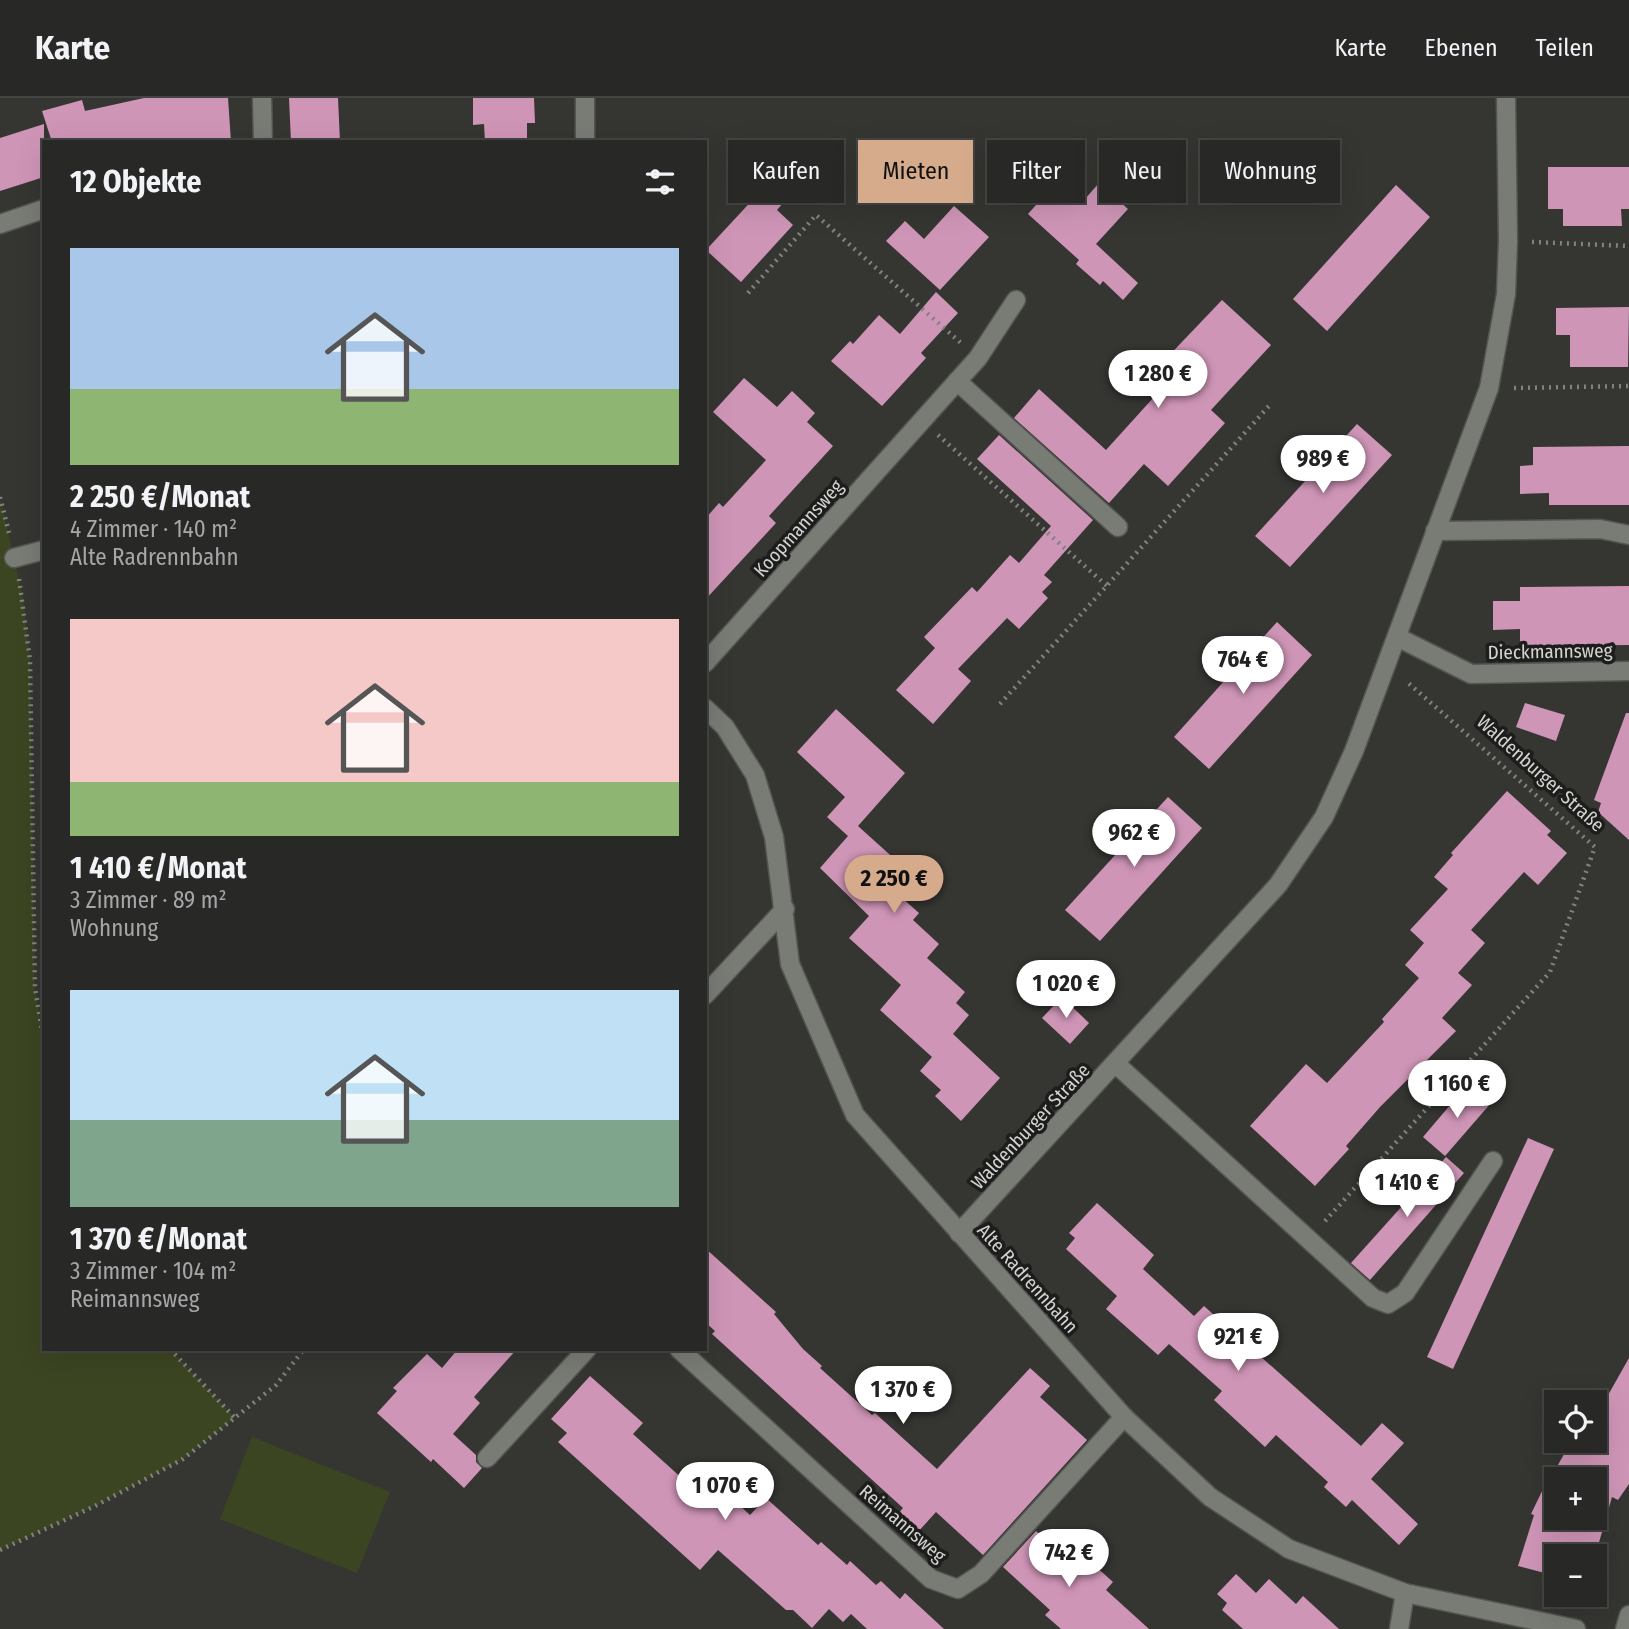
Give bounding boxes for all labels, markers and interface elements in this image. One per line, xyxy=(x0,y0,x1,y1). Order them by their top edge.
text: Karte xyxy=(35,28,110,68)
text: Karte xyxy=(1335,34,1387,62)
text: Ebenen xyxy=(1425,34,1498,62)
text: Teilen xyxy=(1536,34,1594,62)
chip: Kaufen xyxy=(728,140,844,203)
chip: Mieten xyxy=(858,140,973,203)
chip: Filter xyxy=(987,140,1085,203)
chip: Neu xyxy=(1099,140,1186,203)
chip: Wohnung xyxy=(1200,140,1340,203)
icon: filters xyxy=(641,163,679,201)
text: 12 Objekte xyxy=(70,164,202,200)
icon: home xyxy=(312,294,438,420)
pin: 1 280 € xyxy=(1093,350,1223,410)
text: 1 280 € xyxy=(1125,359,1191,387)
pin: 989 € xyxy=(1274,436,1372,495)
text: 989 € xyxy=(1297,444,1349,472)
street label: Koopmannsweg xyxy=(749,475,848,582)
text: 2 250 €/Monat xyxy=(70,479,250,515)
text: 4 Zimmer · 140 m² xyxy=(70,515,237,543)
text: Alte Radrennbahn xyxy=(70,543,239,571)
pin: 764 € xyxy=(1194,636,1292,696)
street label: Dieckmannsweg xyxy=(1487,639,1613,664)
text: 764 € xyxy=(1218,645,1268,673)
icon: home xyxy=(312,665,438,791)
street label: Waldenburger Straße xyxy=(1472,710,1609,837)
pin: 962 € xyxy=(1085,810,1183,869)
text: 962 € xyxy=(1108,818,1160,846)
text: 1 410 €/Monat xyxy=(70,850,247,886)
pin: 2 250 € xyxy=(829,856,959,915)
text: 2 250 € xyxy=(860,864,928,892)
text: 3 Zimmer · 89 m² xyxy=(70,886,227,914)
text: Wohnung xyxy=(70,914,158,942)
pin: 1 020 € xyxy=(1001,960,1131,1020)
text: 1 020 € xyxy=(1032,969,1100,997)
icon: home xyxy=(312,1036,438,1162)
street label: Waldenburger Straße xyxy=(966,1059,1094,1194)
pin: 1 160 € xyxy=(1392,1060,1522,1120)
text: 1 160 € xyxy=(1424,1069,1490,1097)
pin: 1 410 € xyxy=(1342,1160,1472,1219)
text: 1 410 € xyxy=(1375,1168,1439,1196)
street label: Alte Radrennbahn xyxy=(972,1219,1083,1338)
text: 1 370 €/Monat xyxy=(70,1221,247,1257)
text: 3 Zimmer · 104 m² xyxy=(70,1257,236,1285)
text: Reimannsweg xyxy=(70,1285,199,1313)
pin: 921 € xyxy=(1189,1314,1287,1373)
text: 921 € xyxy=(1214,1322,1262,1350)
pin: 1 370 € xyxy=(838,1366,968,1426)
text: 1 370 € xyxy=(871,1375,935,1403)
map controls xyxy=(1544,1390,1607,1607)
button: locate xyxy=(1544,1390,1607,1453)
pin: 1 070 € xyxy=(660,1462,790,1522)
button: + xyxy=(1544,1467,1607,1530)
text: 1 070 € xyxy=(692,1471,758,1499)
street label: Reimannsweg xyxy=(855,1480,951,1567)
pin: 742 € xyxy=(1020,1530,1118,1589)
text: 742 € xyxy=(1045,1538,1093,1566)
button: − xyxy=(1544,1544,1607,1607)

